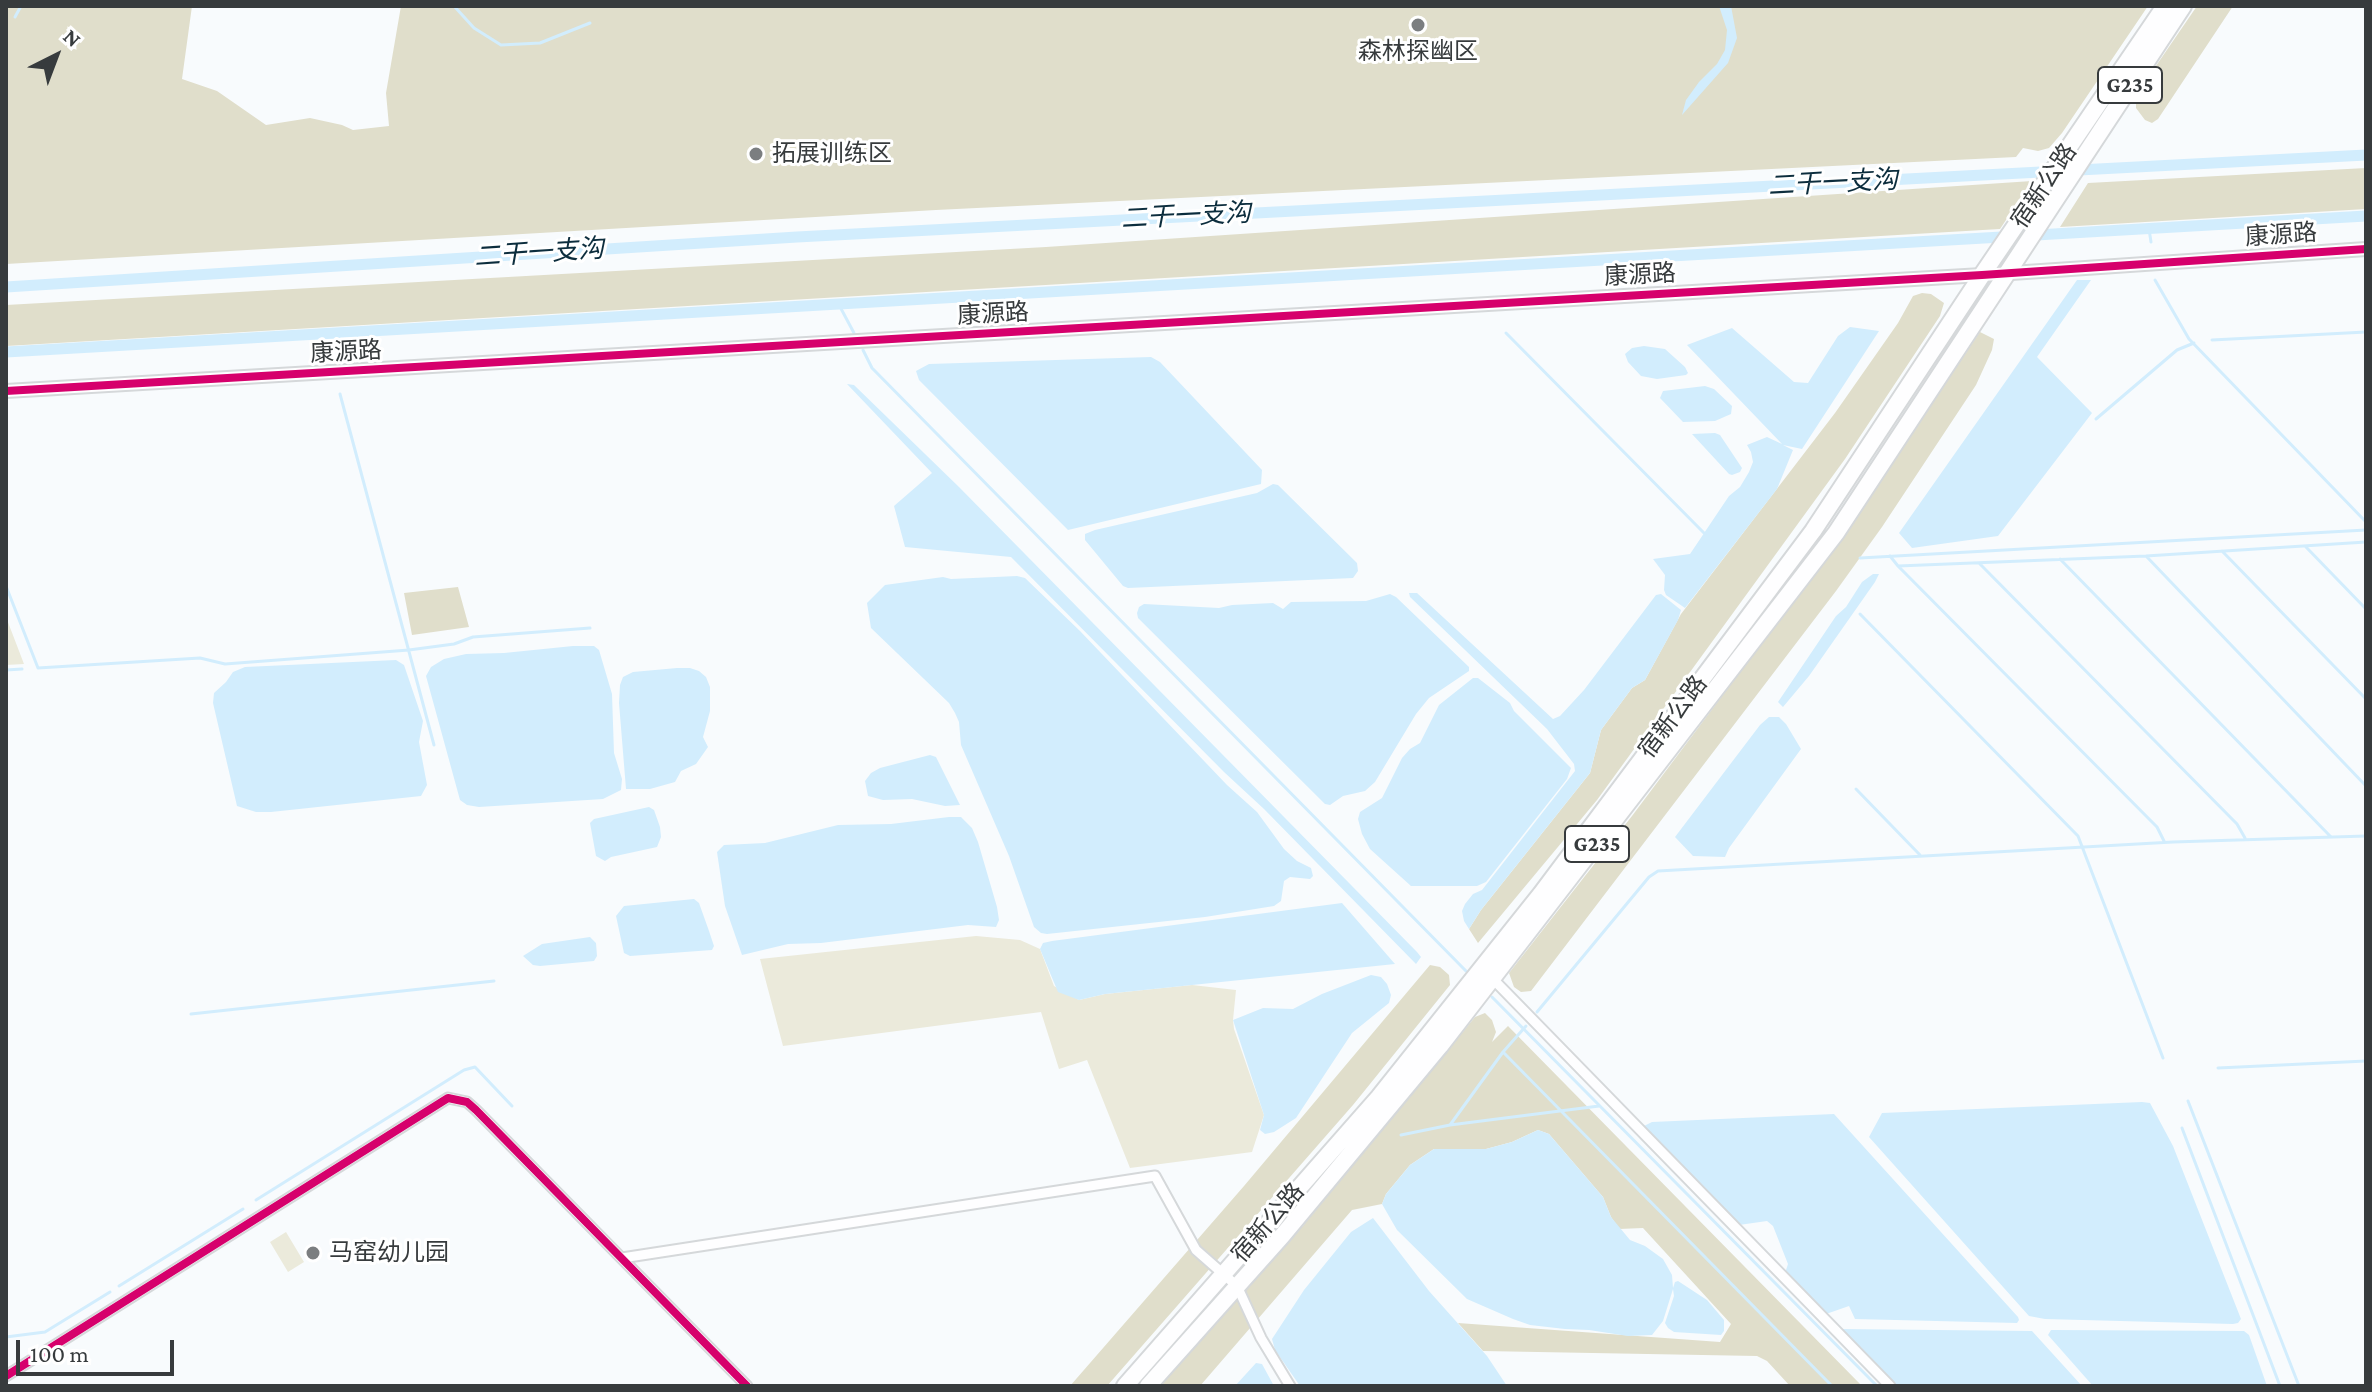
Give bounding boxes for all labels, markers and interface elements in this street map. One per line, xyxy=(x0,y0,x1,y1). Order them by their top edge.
north arrow xyxy=(16,16,96,96)
marker: 森林探幽区 xyxy=(1409,16,1427,34)
text: N xyxy=(58,23,86,52)
place label: 森林探幽区 xyxy=(1358,38,1478,66)
road number: G235 xyxy=(2098,67,2162,103)
street label: 宿新公路 xyxy=(2005,138,2083,234)
place label: 拓展训练区 xyxy=(772,140,892,168)
marker: 拓展训练区 xyxy=(747,145,765,163)
water label: 二干一支沟 xyxy=(1767,164,1899,202)
water label: 二干一支沟 xyxy=(1120,197,1252,235)
street label: 康源路 xyxy=(2244,218,2318,252)
water label: 二干一支沟 xyxy=(473,233,605,273)
street label: 康源路 xyxy=(1603,259,1677,291)
street label: 康源路 xyxy=(956,298,1030,330)
street label: 康源路 xyxy=(309,336,383,368)
street label: 宿新公路 xyxy=(1633,670,1713,764)
road number: G235 xyxy=(1565,826,1629,862)
street label: 宿新公路 xyxy=(1226,1177,1310,1269)
place label: 马窑幼儿园 xyxy=(329,1239,449,1267)
marker: 马窑幼儿园 xyxy=(304,1244,322,1262)
scale bar xyxy=(20,1324,178,1374)
text: 100 m xyxy=(30,1340,89,1367)

